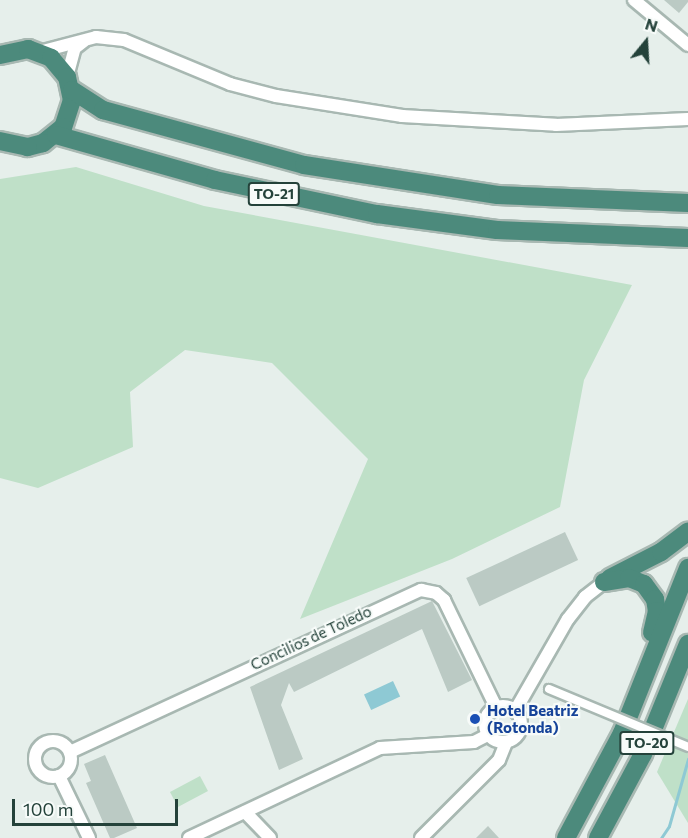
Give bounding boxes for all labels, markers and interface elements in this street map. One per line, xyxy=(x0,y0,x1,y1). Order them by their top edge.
north arrow xyxy=(616,12,676,72)
text: N xyxy=(643,14,660,35)
road number: TO-21 xyxy=(247,183,301,205)
street label: Concilios de Toledo xyxy=(248,602,374,674)
place label: Hotel Beatriz (Rotonda) xyxy=(487,701,578,736)
marker: Hotel Beatriz (Rotonda) xyxy=(468,712,482,726)
road number: TO-20 xyxy=(618,732,676,754)
scale bar xyxy=(15,787,182,825)
text: 100 m xyxy=(23,798,73,820)

